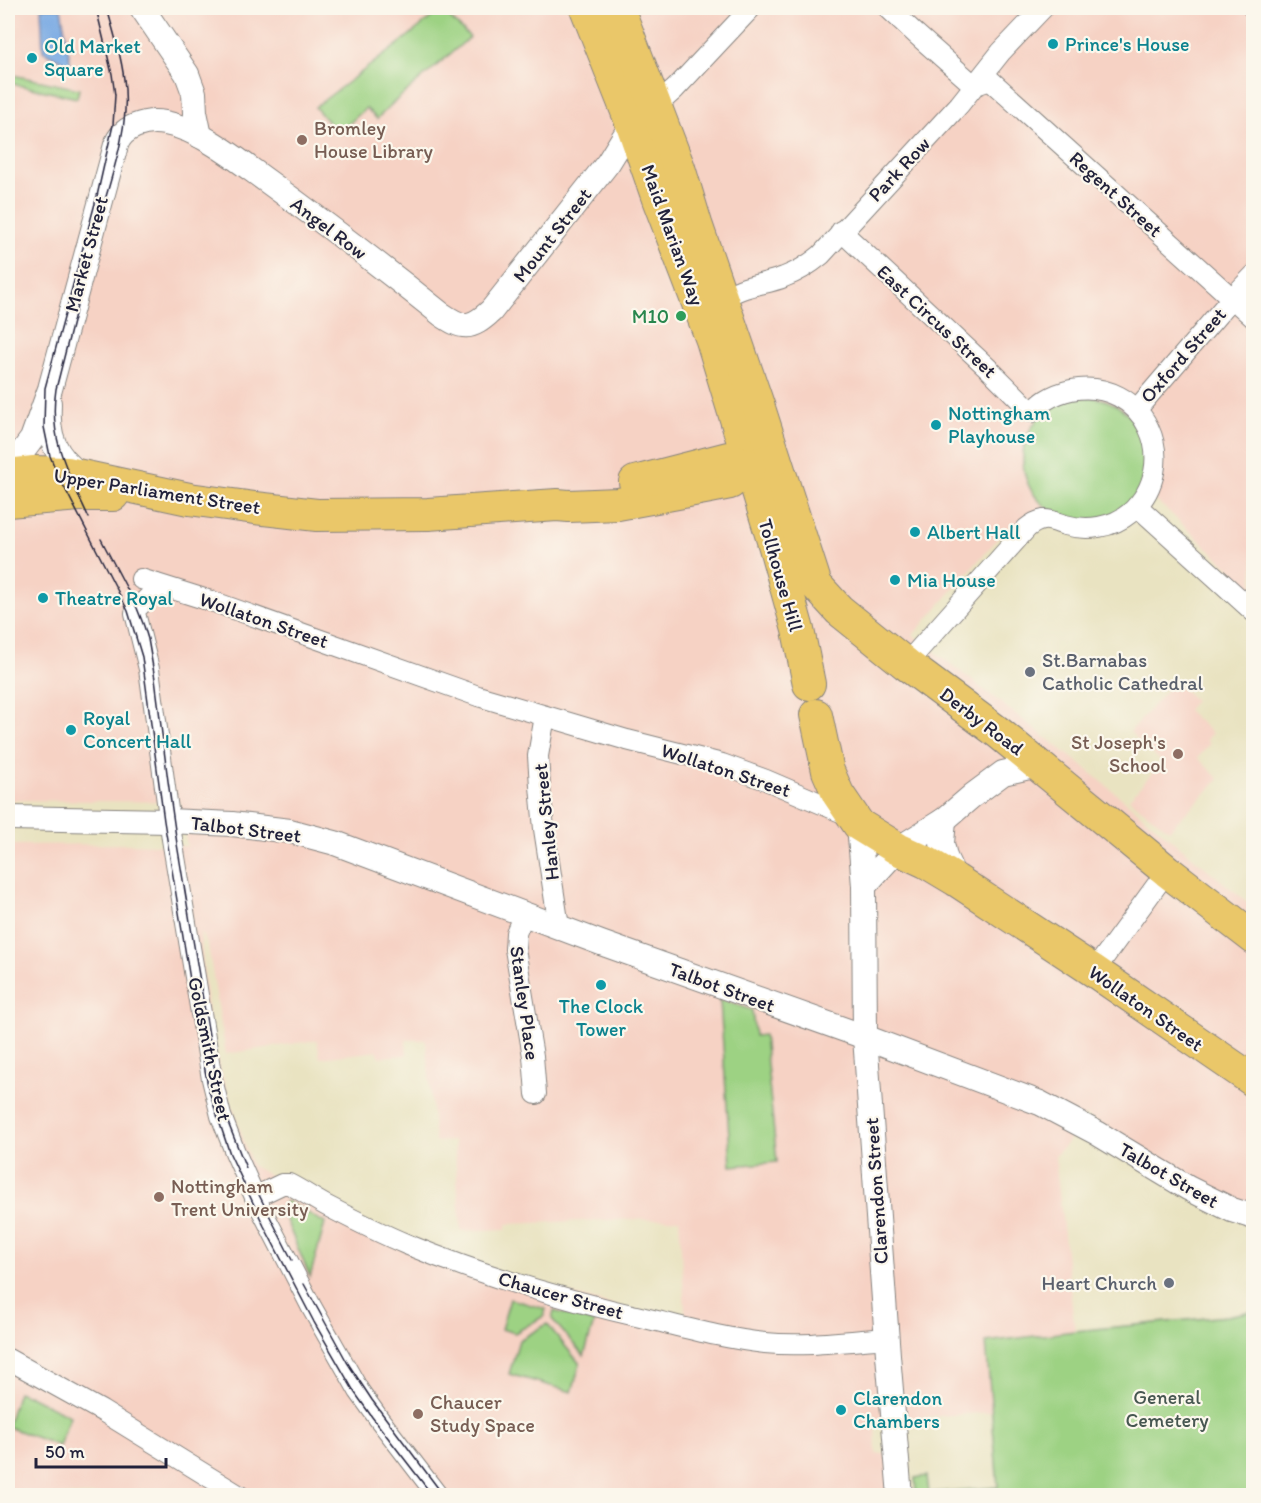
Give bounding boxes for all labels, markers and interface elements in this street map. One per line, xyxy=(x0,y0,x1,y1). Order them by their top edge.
place label: Prince's House xyxy=(1065,32,1190,56)
place label: Old Market Square xyxy=(44,34,141,81)
marker: Prince's House xyxy=(1046,37,1060,51)
marker: Old Market Square xyxy=(25,51,39,65)
place label: Bromley House Library xyxy=(314,116,433,163)
street label: Park Row xyxy=(863,132,935,206)
marker: Bromley House Library xyxy=(295,133,309,147)
street label: Regent Street xyxy=(1065,146,1167,242)
street label: Maid Marian Way xyxy=(636,161,710,309)
street label: Mount Street xyxy=(508,183,597,287)
street label: Angel Row xyxy=(286,191,372,265)
street label: Market Street xyxy=(59,194,113,314)
street label: East Circus Street xyxy=(872,259,1002,383)
street label: Oxford Street xyxy=(1135,302,1231,408)
place label: M10 xyxy=(632,304,669,328)
marker: M10 xyxy=(674,309,688,323)
place label: Nottingham Playhouse xyxy=(948,401,1051,448)
marker: Nottingham Playhouse xyxy=(929,418,943,432)
street label: Upper Parliament Street xyxy=(52,463,263,519)
street label: Tollhouse Hill xyxy=(753,516,809,634)
place label: Albert Hall xyxy=(927,520,1021,544)
marker: Albert Hall xyxy=(908,525,922,539)
place label: Mia House xyxy=(907,568,996,592)
marker: Mia House xyxy=(888,573,902,587)
place label: Theatre Royal xyxy=(55,586,173,610)
street label: Wollaton Street xyxy=(196,587,332,653)
marker: Theatre Royal xyxy=(36,591,50,605)
place label: St.Barnabas Catholic Cathedral xyxy=(1042,648,1204,695)
marker: St.Barnabas Catholic Cathedral xyxy=(1023,665,1037,679)
street label: Derby Road xyxy=(935,682,1029,760)
place label: Royal Concert Hall xyxy=(83,706,192,753)
marker: Royal Concert Hall xyxy=(64,723,78,737)
place label: St Joseph's School xyxy=(1071,730,1166,777)
street label: Wollaton Street xyxy=(658,738,794,802)
marker: St Joseph's School xyxy=(1171,747,1185,761)
street label: Hanley Street xyxy=(528,762,564,882)
street label: Talbot Street xyxy=(189,810,303,848)
street label: Stanley Place xyxy=(505,944,545,1062)
street label: Talbot Street xyxy=(666,957,778,1017)
street label: Wollaton Street xyxy=(1084,960,1208,1056)
street label: Goldsmith Street xyxy=(183,975,237,1123)
marker: The Clock Tower xyxy=(594,978,608,992)
place label: The Clock Tower xyxy=(559,994,644,1041)
street label: Clarendon Street xyxy=(859,1116,893,1265)
street label: Talbot Street xyxy=(1115,1137,1223,1213)
place label: Nottingham Trent University xyxy=(171,1174,309,1221)
marker: Nottingham Trent University xyxy=(152,1190,166,1204)
street label: Chaucer Street xyxy=(496,1266,626,1324)
place label: Heart Church xyxy=(1042,1271,1157,1295)
marker: Heart Church xyxy=(1162,1276,1176,1290)
park label: General Cemetery xyxy=(1125,1385,1209,1432)
place label: Clarendon Chambers xyxy=(853,1386,943,1433)
place label: Chaucer Study Space xyxy=(430,1390,535,1437)
marker: Clarendon Chambers xyxy=(834,1403,848,1417)
marker: Chaucer Study Space xyxy=(411,1407,425,1421)
scale bar xyxy=(36,1431,166,1469)
text: 50 m xyxy=(45,1441,85,1463)

